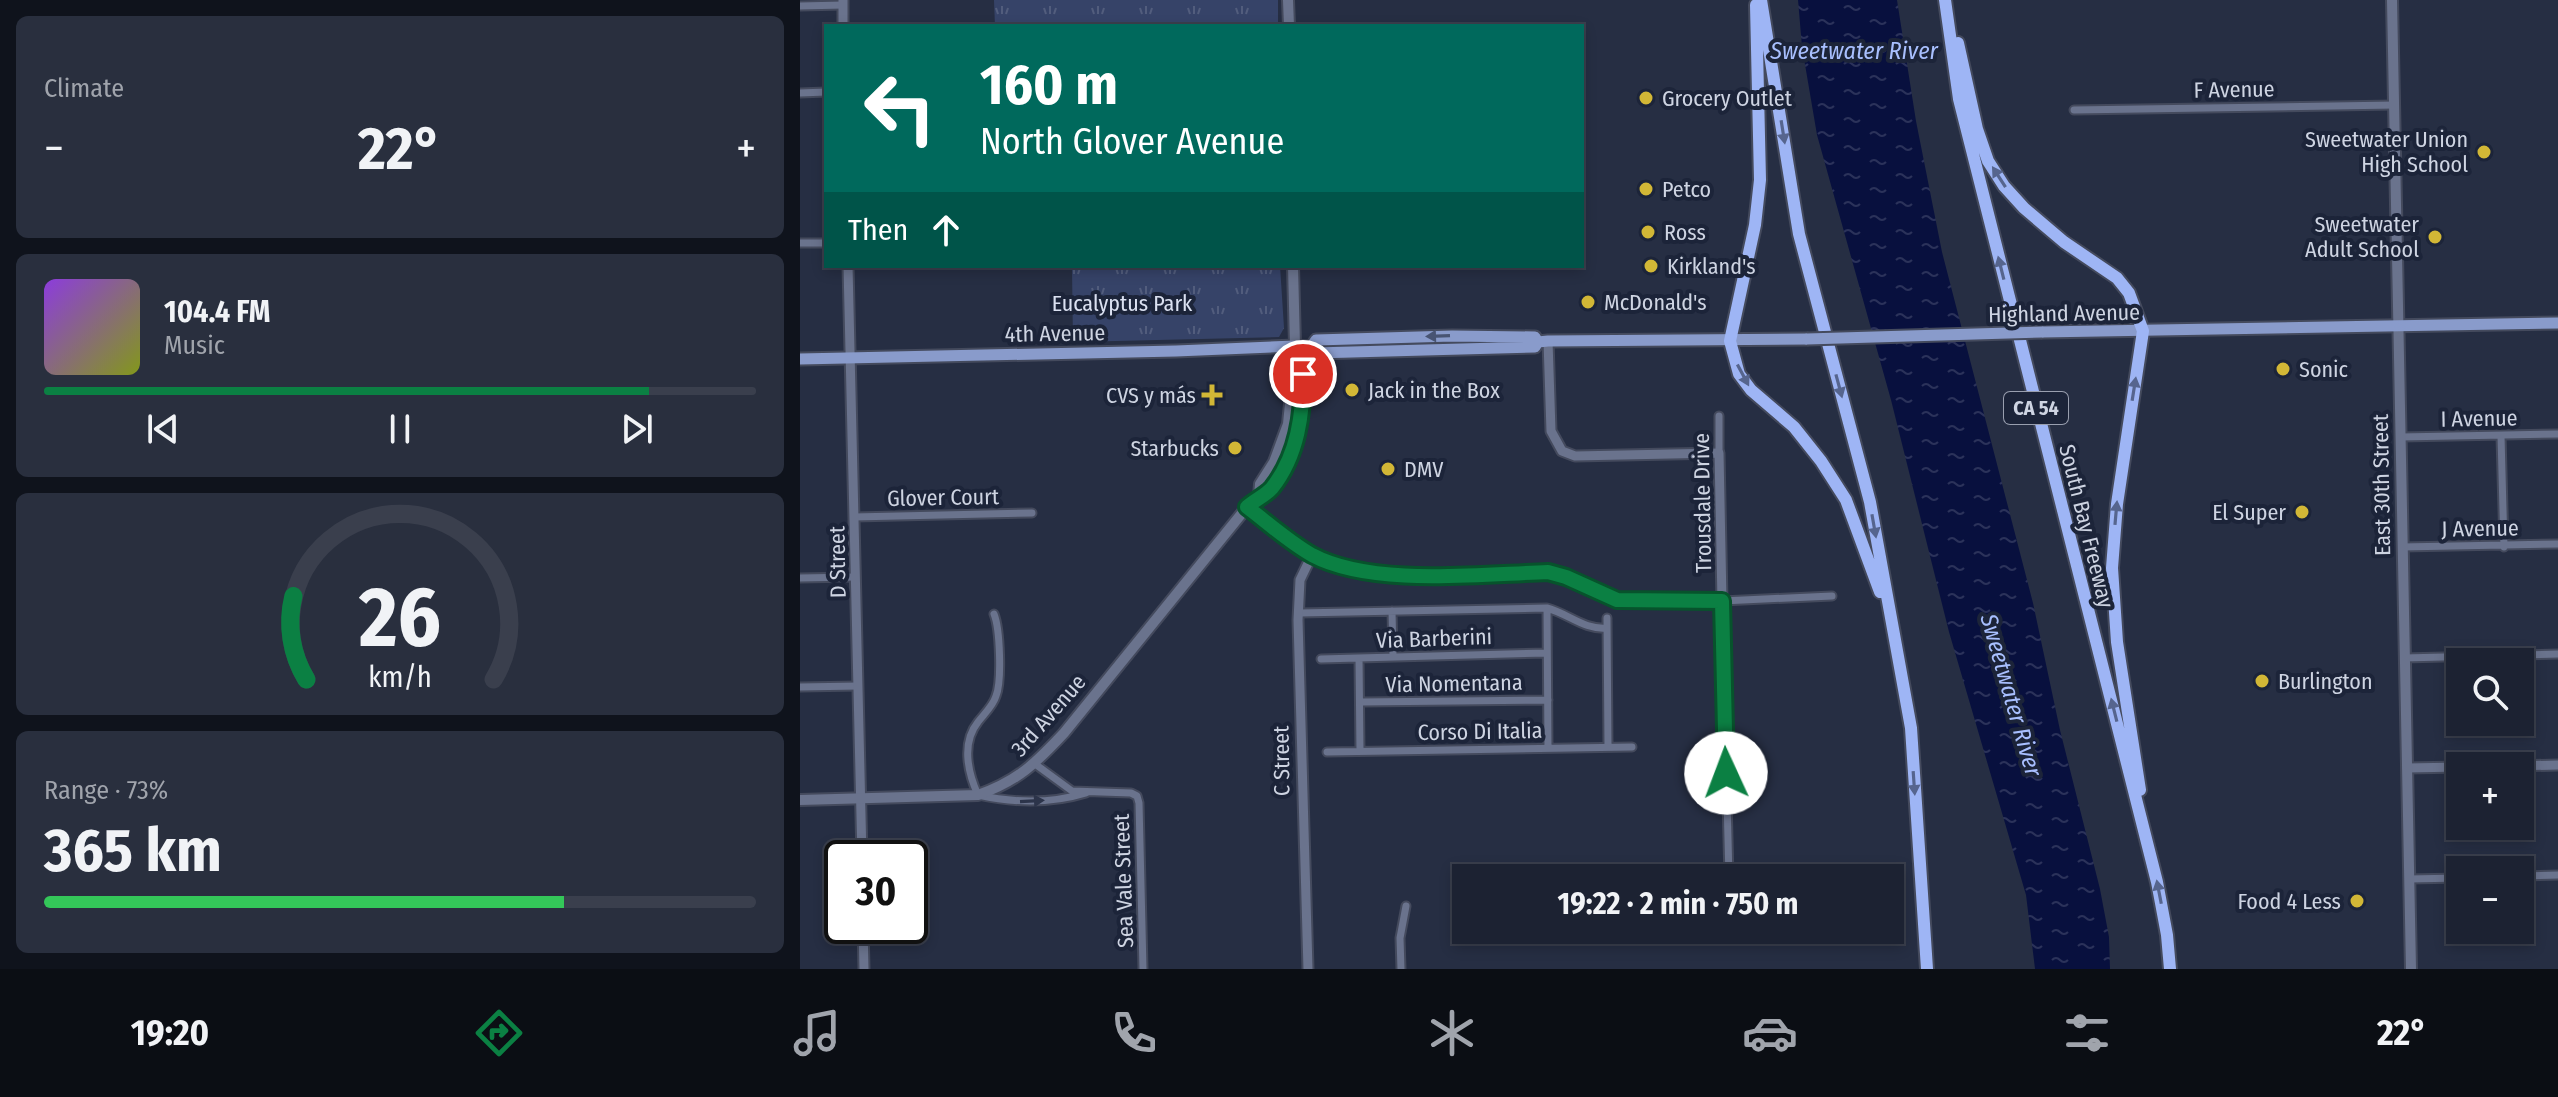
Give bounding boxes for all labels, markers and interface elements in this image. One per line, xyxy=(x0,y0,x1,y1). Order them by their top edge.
water label: Sweetwater River xyxy=(1769,37,1939,65)
text: 160 m xyxy=(980,52,1118,119)
icon: left xyxy=(848,56,952,160)
text: Climate xyxy=(44,73,124,104)
street label: F Avenue xyxy=(2193,75,2275,104)
place label: Grocery Outlet xyxy=(1662,85,1793,112)
marker: Grocery Outlet xyxy=(1637,89,1655,107)
text: 22° xyxy=(358,113,442,185)
text: North Glover Avenue xyxy=(980,120,1284,164)
one-way arrow xyxy=(1777,120,1790,145)
text: − xyxy=(44,122,64,175)
text: + xyxy=(736,122,756,175)
place label: Sweetwater Union High School xyxy=(2305,126,2468,178)
marker: Sweetwater Union High School xyxy=(2475,143,2493,161)
one-way arrow xyxy=(1992,167,2007,188)
place label: Petco xyxy=(1662,176,1711,203)
marker: Petco xyxy=(1637,180,1655,198)
icon: ahead xyxy=(924,208,968,252)
place label: Sweetwater Adult School xyxy=(2305,211,2419,263)
text: Then xyxy=(848,212,908,248)
place label: Ross xyxy=(1664,219,1706,246)
marker: Ross xyxy=(1639,223,1657,241)
marker: Sweetwater Adult School xyxy=(2426,228,2444,246)
place label: Kirkland's xyxy=(1667,253,1756,280)
one-way arrow xyxy=(1995,256,2007,281)
marker: Kirkland's xyxy=(1642,257,1660,275)
place label: McDonald's xyxy=(1604,289,1707,316)
park label: Eucalyptus Park xyxy=(1052,290,1193,317)
marker: McDonald's xyxy=(1579,293,1597,311)
text: 104.4 FM xyxy=(164,294,270,330)
street label: Highland Avenue xyxy=(1988,299,2140,328)
street label: 4th Avenue xyxy=(1004,319,1106,348)
text: Music xyxy=(164,330,225,361)
one-way arrow xyxy=(1425,330,1450,343)
pin xyxy=(1269,340,1337,408)
icon: arrive xyxy=(1281,352,1325,396)
place label: Sonic xyxy=(2299,356,2349,383)
marker: Sonic xyxy=(2274,360,2292,378)
one-way arrow xyxy=(1735,364,1749,386)
one-way arrow xyxy=(1833,373,1845,398)
one-way arrow xyxy=(2128,376,2141,401)
place label: Jack in the Box xyxy=(1368,377,1500,404)
marker: Jack in the Box xyxy=(1343,381,1361,399)
place label: CVS y más xyxy=(1106,382,1196,409)
marker: CVS y más xyxy=(1203,386,1221,404)
road number: CA 54 xyxy=(2004,392,2068,424)
street label: I Avenue xyxy=(2440,404,2518,433)
icon: previous xyxy=(141,407,185,451)
icon: pause xyxy=(378,407,422,451)
icon: next xyxy=(615,407,659,451)
street label: East 30th Street xyxy=(2367,413,2396,556)
street label: Trousdale Drive xyxy=(1688,433,1717,573)
place label: Starbucks xyxy=(1130,435,1219,462)
marker: Starbucks xyxy=(1226,439,1244,457)
street label: South Bay Freeway xyxy=(2053,442,2120,611)
place label: DMV xyxy=(1404,456,1444,483)
marker: DMV xyxy=(1379,460,1397,478)
street label: Glover Court xyxy=(887,483,1000,512)
place label: El Super xyxy=(2212,499,2286,526)
one-way arrow xyxy=(2110,500,2123,525)
marker: El Super xyxy=(2293,503,2311,521)
one-way arrow xyxy=(1869,514,1881,539)
street label: J Avenue xyxy=(2441,514,2519,543)
street label: D Street xyxy=(823,525,852,598)
text: 26 xyxy=(358,567,441,667)
water label: Sweetwater River xyxy=(1974,610,2048,780)
street label: Via Barberini xyxy=(1376,623,1493,654)
map controls xyxy=(2446,648,2534,944)
button: search xyxy=(2446,648,2534,736)
text: km/h xyxy=(368,660,432,695)
place label: Burlington xyxy=(2278,668,2373,695)
street label: 3rd Avenue xyxy=(1005,669,1091,762)
street label: Via Nomentana xyxy=(1385,669,1523,698)
marker: Burlington xyxy=(2253,672,2271,690)
one-way arrow xyxy=(2107,698,2119,723)
street label: Corso Di Italia xyxy=(1417,717,1543,746)
street label: C Street xyxy=(1267,725,1296,796)
position arrow xyxy=(1684,731,1768,815)
button: + xyxy=(2446,752,2534,840)
one-way arrow xyxy=(1908,771,1921,796)
text: Range · 73% xyxy=(44,775,168,806)
one-way arrow xyxy=(1020,794,1045,807)
street label: Sea Vale Street xyxy=(1108,813,1139,949)
text: 365 km xyxy=(44,815,222,887)
speed limit sign: 30 xyxy=(824,840,928,944)
button: − xyxy=(2446,856,2534,944)
one-way arrow xyxy=(2152,879,2164,904)
text: 19:22 · 2 min · 750 m xyxy=(1558,886,1798,922)
place label: Food 4 Less xyxy=(2238,888,2341,915)
marker: Food 4 Less xyxy=(2348,892,2366,910)
icon: directions xyxy=(471,1005,527,1061)
icon: music xyxy=(789,1005,845,1061)
icon: phone xyxy=(1106,1005,1162,1061)
icon: climate xyxy=(1424,1005,1480,1061)
icon: car xyxy=(1742,1005,1798,1061)
icon: filters xyxy=(2059,1005,2115,1061)
text: 19:20 xyxy=(131,1011,209,1055)
text: 22° xyxy=(2377,1011,2427,1055)

